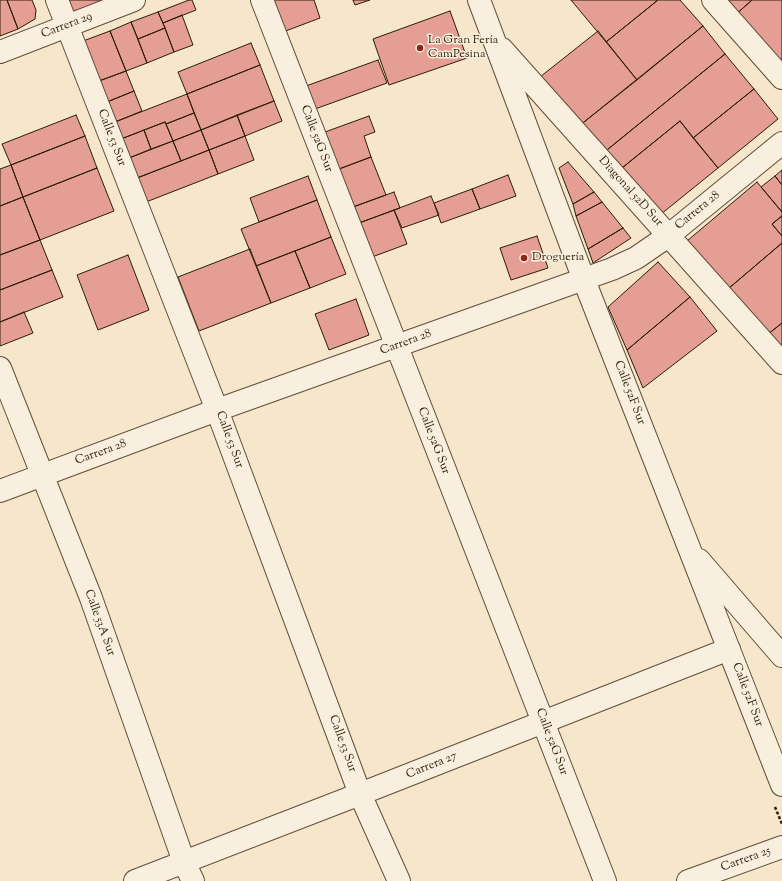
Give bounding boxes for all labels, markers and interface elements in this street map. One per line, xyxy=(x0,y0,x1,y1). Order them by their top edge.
street label: Carrera 29 xyxy=(39,10,95,42)
place label: La Gran Fería CamPesina xyxy=(428,34,498,62)
marker: La Gran Fería CamPesina xyxy=(415,43,425,53)
street label: Calle 52G Sur xyxy=(297,104,335,174)
street label: Calle 53 Sur xyxy=(94,107,128,169)
street label: Diagonal 52D Sur xyxy=(595,154,665,230)
street label: Carrera 28 xyxy=(673,189,723,233)
place label: Droguería xyxy=(532,251,584,265)
marker: Droguería xyxy=(519,253,529,263)
street label: Carrera 28 xyxy=(378,327,434,359)
street label: Calle 52F Sur xyxy=(610,359,648,427)
street label: Calle 52G Sur xyxy=(414,406,452,476)
street label: Calle 53 Sur xyxy=(212,409,246,471)
street label: Carrera 28 xyxy=(73,437,129,469)
street label: Calle 53A Sur xyxy=(80,588,118,658)
street label: Calle 52F Sur xyxy=(728,661,766,729)
street label: Calle 52G Sur xyxy=(532,707,570,777)
street label: Calle 53 Sur xyxy=(325,713,359,775)
street label: Carrera 27 xyxy=(404,749,460,783)
street label: Carrera 25 xyxy=(719,844,773,876)

